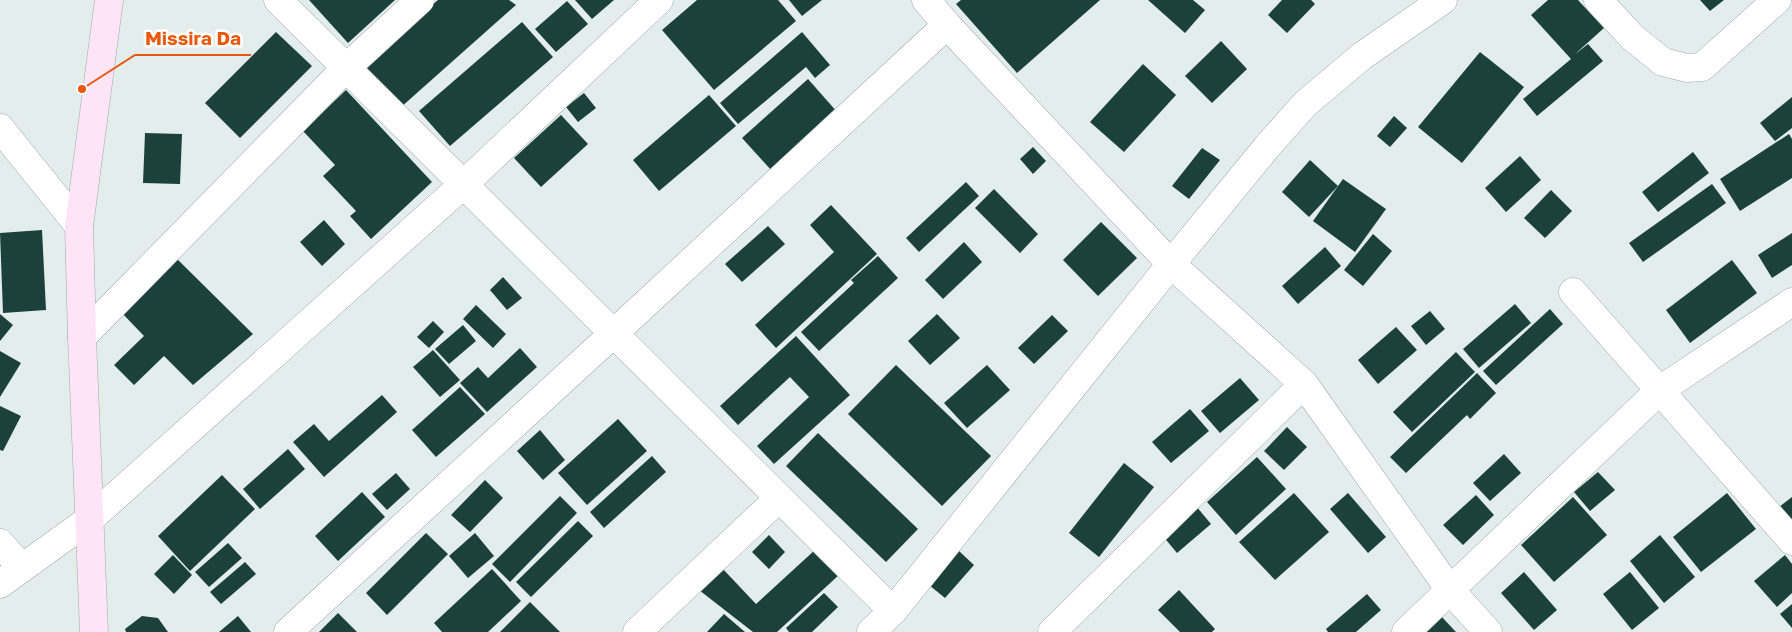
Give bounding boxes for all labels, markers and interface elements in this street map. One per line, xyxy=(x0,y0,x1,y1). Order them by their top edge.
callout: Missira Da xyxy=(135,21,251,55)
text: Missira Da xyxy=(145,26,241,49)

